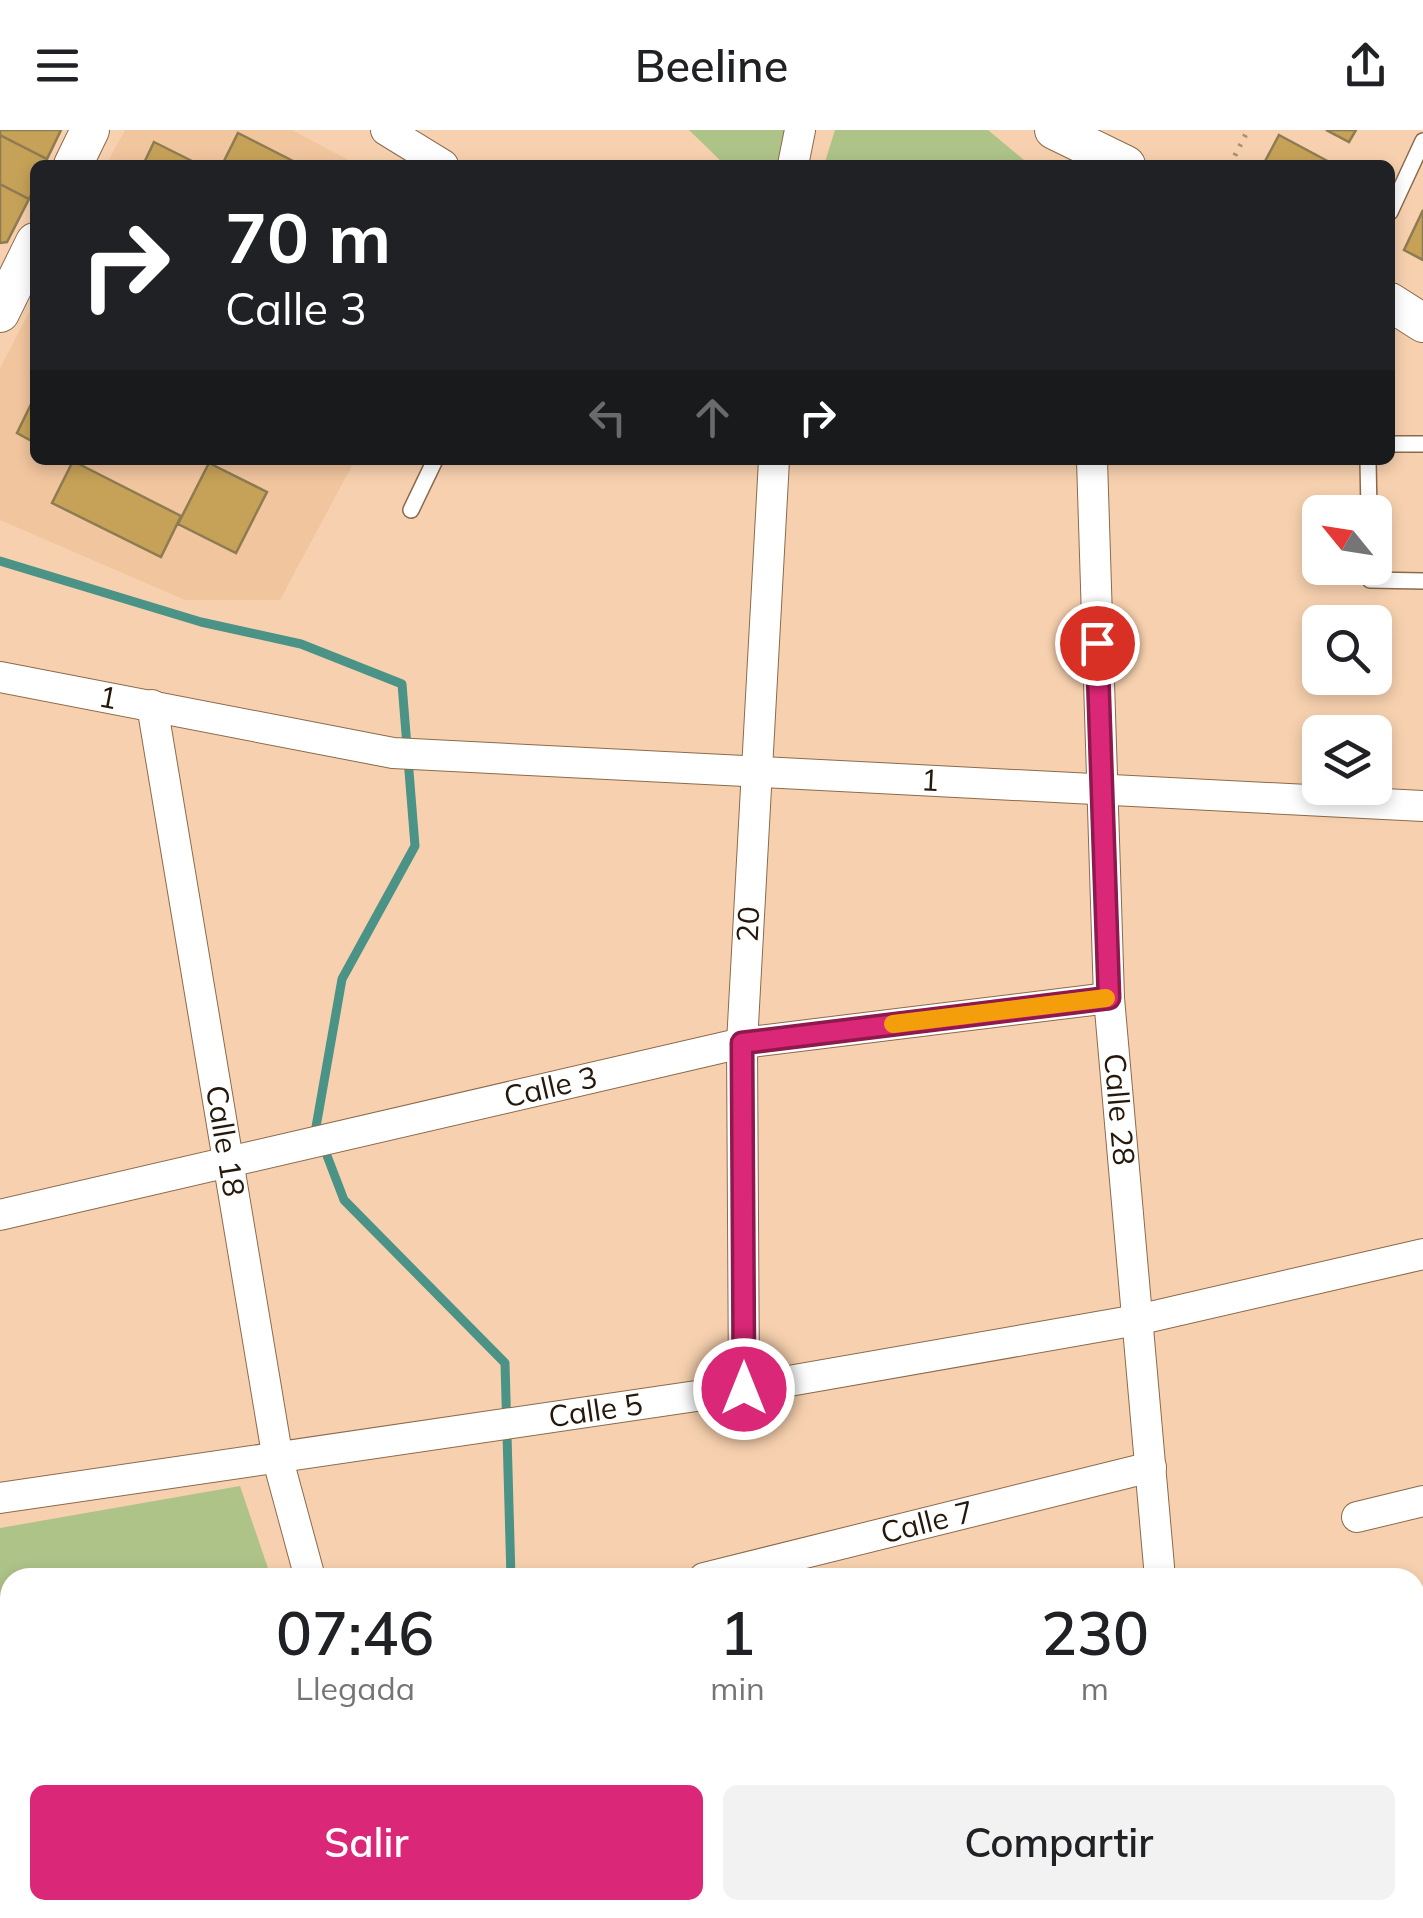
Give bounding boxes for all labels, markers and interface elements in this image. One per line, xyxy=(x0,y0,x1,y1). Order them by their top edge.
text: Beeline xyxy=(635,37,788,93)
icon: menu xyxy=(30,38,85,93)
icon: share xyxy=(1338,38,1393,93)
text: 70 m xyxy=(225,193,391,281)
icon: right xyxy=(60,200,190,330)
text: Calle 3 xyxy=(225,280,367,336)
icon: left xyxy=(580,390,635,445)
icon: ahead xyxy=(685,390,740,445)
icon: right xyxy=(790,390,845,445)
north arrow xyxy=(1302,495,1392,585)
map controls xyxy=(1302,495,1392,805)
pin xyxy=(1055,601,1140,686)
button: search xyxy=(1302,605,1392,695)
icon: arrive xyxy=(1070,616,1125,671)
street label: 1 xyxy=(96,677,121,717)
button: layers xyxy=(1302,715,1392,805)
street label: 1 xyxy=(920,760,940,799)
street label: 20 xyxy=(728,905,767,943)
street label: Calle 28 xyxy=(1096,1052,1144,1167)
street label: Calle 3 xyxy=(500,1057,600,1116)
street label: Calle 18 xyxy=(198,1082,254,1199)
position arrow xyxy=(692,1337,796,1441)
street label: Calle 5 xyxy=(546,1384,645,1435)
street label: Calle 7 xyxy=(877,1492,977,1551)
text: 07:46 xyxy=(276,1595,434,1670)
text: 1 xyxy=(720,1595,756,1670)
text: 230 xyxy=(1041,1595,1149,1670)
text: Llegada xyxy=(295,1668,415,1708)
text: min xyxy=(710,1668,765,1708)
text: m xyxy=(1081,1668,1109,1708)
button: Salir xyxy=(30,1785,703,1900)
button: Compartir xyxy=(723,1785,1395,1900)

